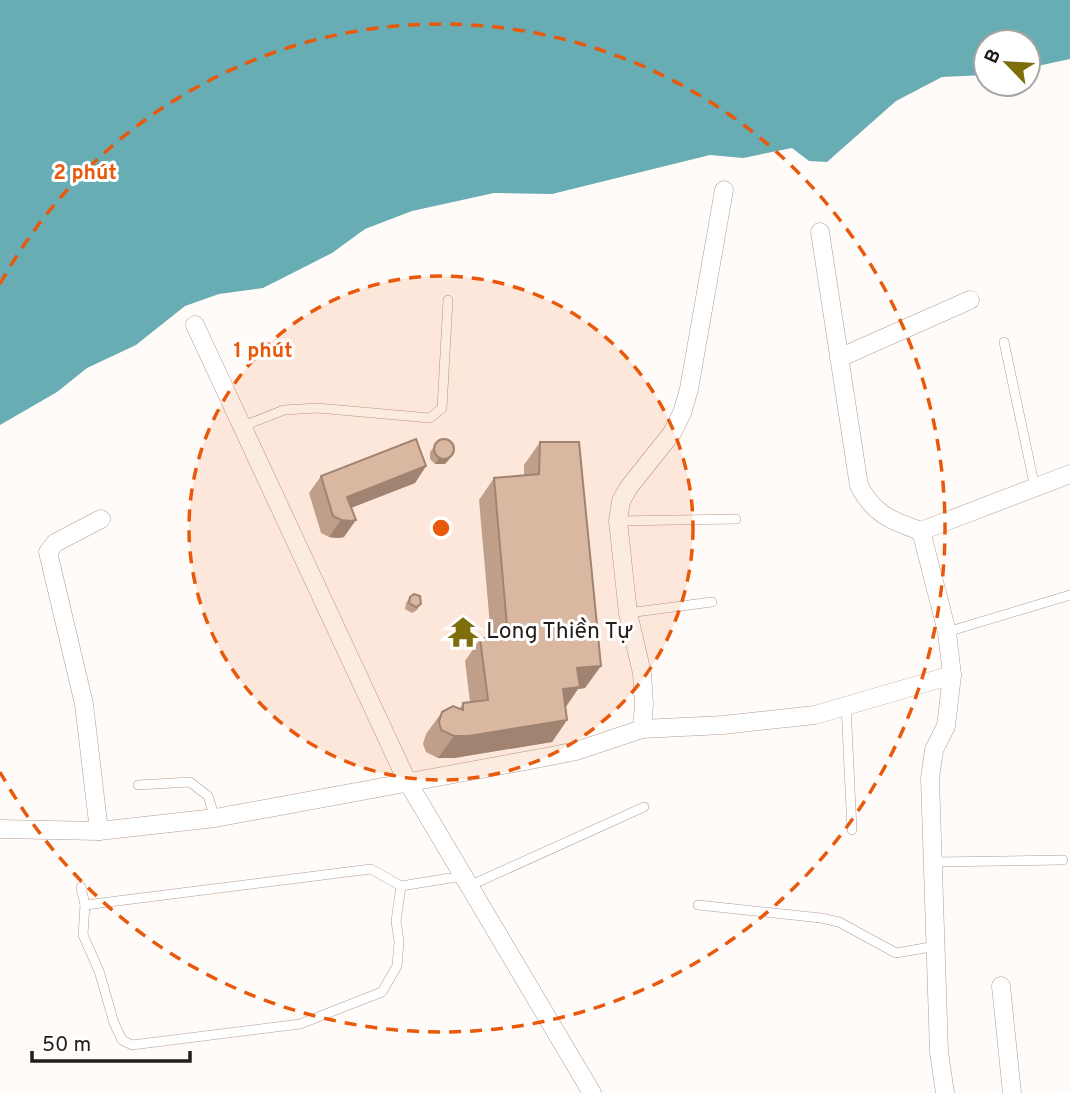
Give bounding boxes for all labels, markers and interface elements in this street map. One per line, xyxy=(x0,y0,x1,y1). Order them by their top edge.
north arrow xyxy=(972,28,1042,98)
text: B xyxy=(980,46,1007,68)
text: 2 phút xyxy=(53,160,117,187)
text: 1 phút xyxy=(234,338,292,365)
centre of rings xyxy=(429,516,453,540)
temple icon: Long Thiền Tự xyxy=(446,615,480,649)
place label: Long Thiền Tự xyxy=(486,617,633,647)
scale bar xyxy=(32,1020,189,1064)
text: 50 m xyxy=(42,1032,91,1059)

